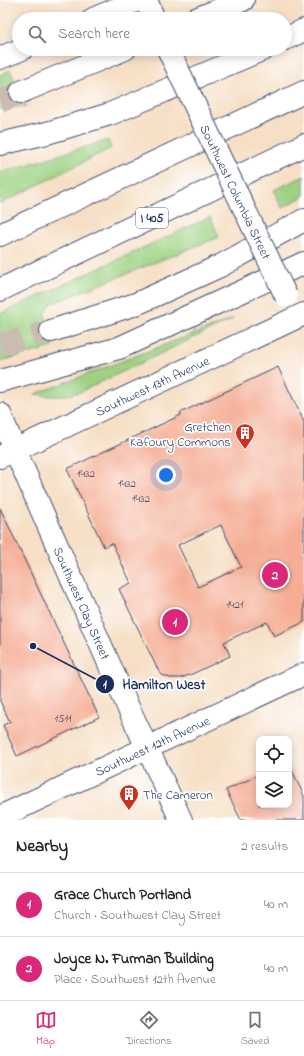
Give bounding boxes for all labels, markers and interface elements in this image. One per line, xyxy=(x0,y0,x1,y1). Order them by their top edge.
search box xyxy=(12,12,292,56)
icon: search xyxy=(26,23,48,45)
text: Search here xyxy=(58,23,130,45)
street label: Southwest Columbia Street xyxy=(194,122,275,263)
road number: I 405 xyxy=(136,208,168,228)
street label: Southwest 13th Avenue xyxy=(93,352,213,422)
place label: Gretchen Kafoury Commons xyxy=(130,418,231,453)
building icon: Gretchen Kafoury Commons xyxy=(234,422,256,450)
your location xyxy=(156,465,176,485)
house number: 1432 xyxy=(77,466,96,482)
house number: 1432 xyxy=(118,476,137,492)
house number: 1432 xyxy=(132,491,151,507)
street label: Southwest Clay Street xyxy=(48,544,114,663)
pin: 2 xyxy=(262,560,288,590)
house number: 1421 xyxy=(227,597,244,613)
pin: 1 xyxy=(162,607,188,637)
callout: Hamilton West xyxy=(95,671,214,697)
text: Hamilton West xyxy=(123,675,206,696)
text: 1 xyxy=(103,676,107,694)
house number: 1511 xyxy=(55,711,72,727)
street label: Southwest 12th Avenue xyxy=(92,712,213,782)
map controls xyxy=(256,736,292,808)
button: locate xyxy=(256,736,292,772)
button: layers xyxy=(256,772,292,808)
building icon: The Cameron xyxy=(118,783,140,811)
place label: The Cameron xyxy=(143,786,213,805)
text: Nearby xyxy=(16,834,68,859)
text: 2 results xyxy=(241,837,288,856)
text: Grace Church Portland xyxy=(54,884,191,906)
text: 1 xyxy=(27,895,31,914)
text: 40 m xyxy=(264,895,288,914)
text: Church · Southwest Clay Street xyxy=(54,906,221,925)
text: Joyce N. Furman Building xyxy=(54,948,214,970)
text: 2 xyxy=(26,959,32,978)
text: 40 m xyxy=(264,959,288,978)
text: Place · Southwest 12th Avenue xyxy=(54,970,216,989)
tab: Map xyxy=(35,1009,57,1049)
tab: Directions xyxy=(126,1009,171,1049)
tab: Saved xyxy=(241,1009,269,1049)

